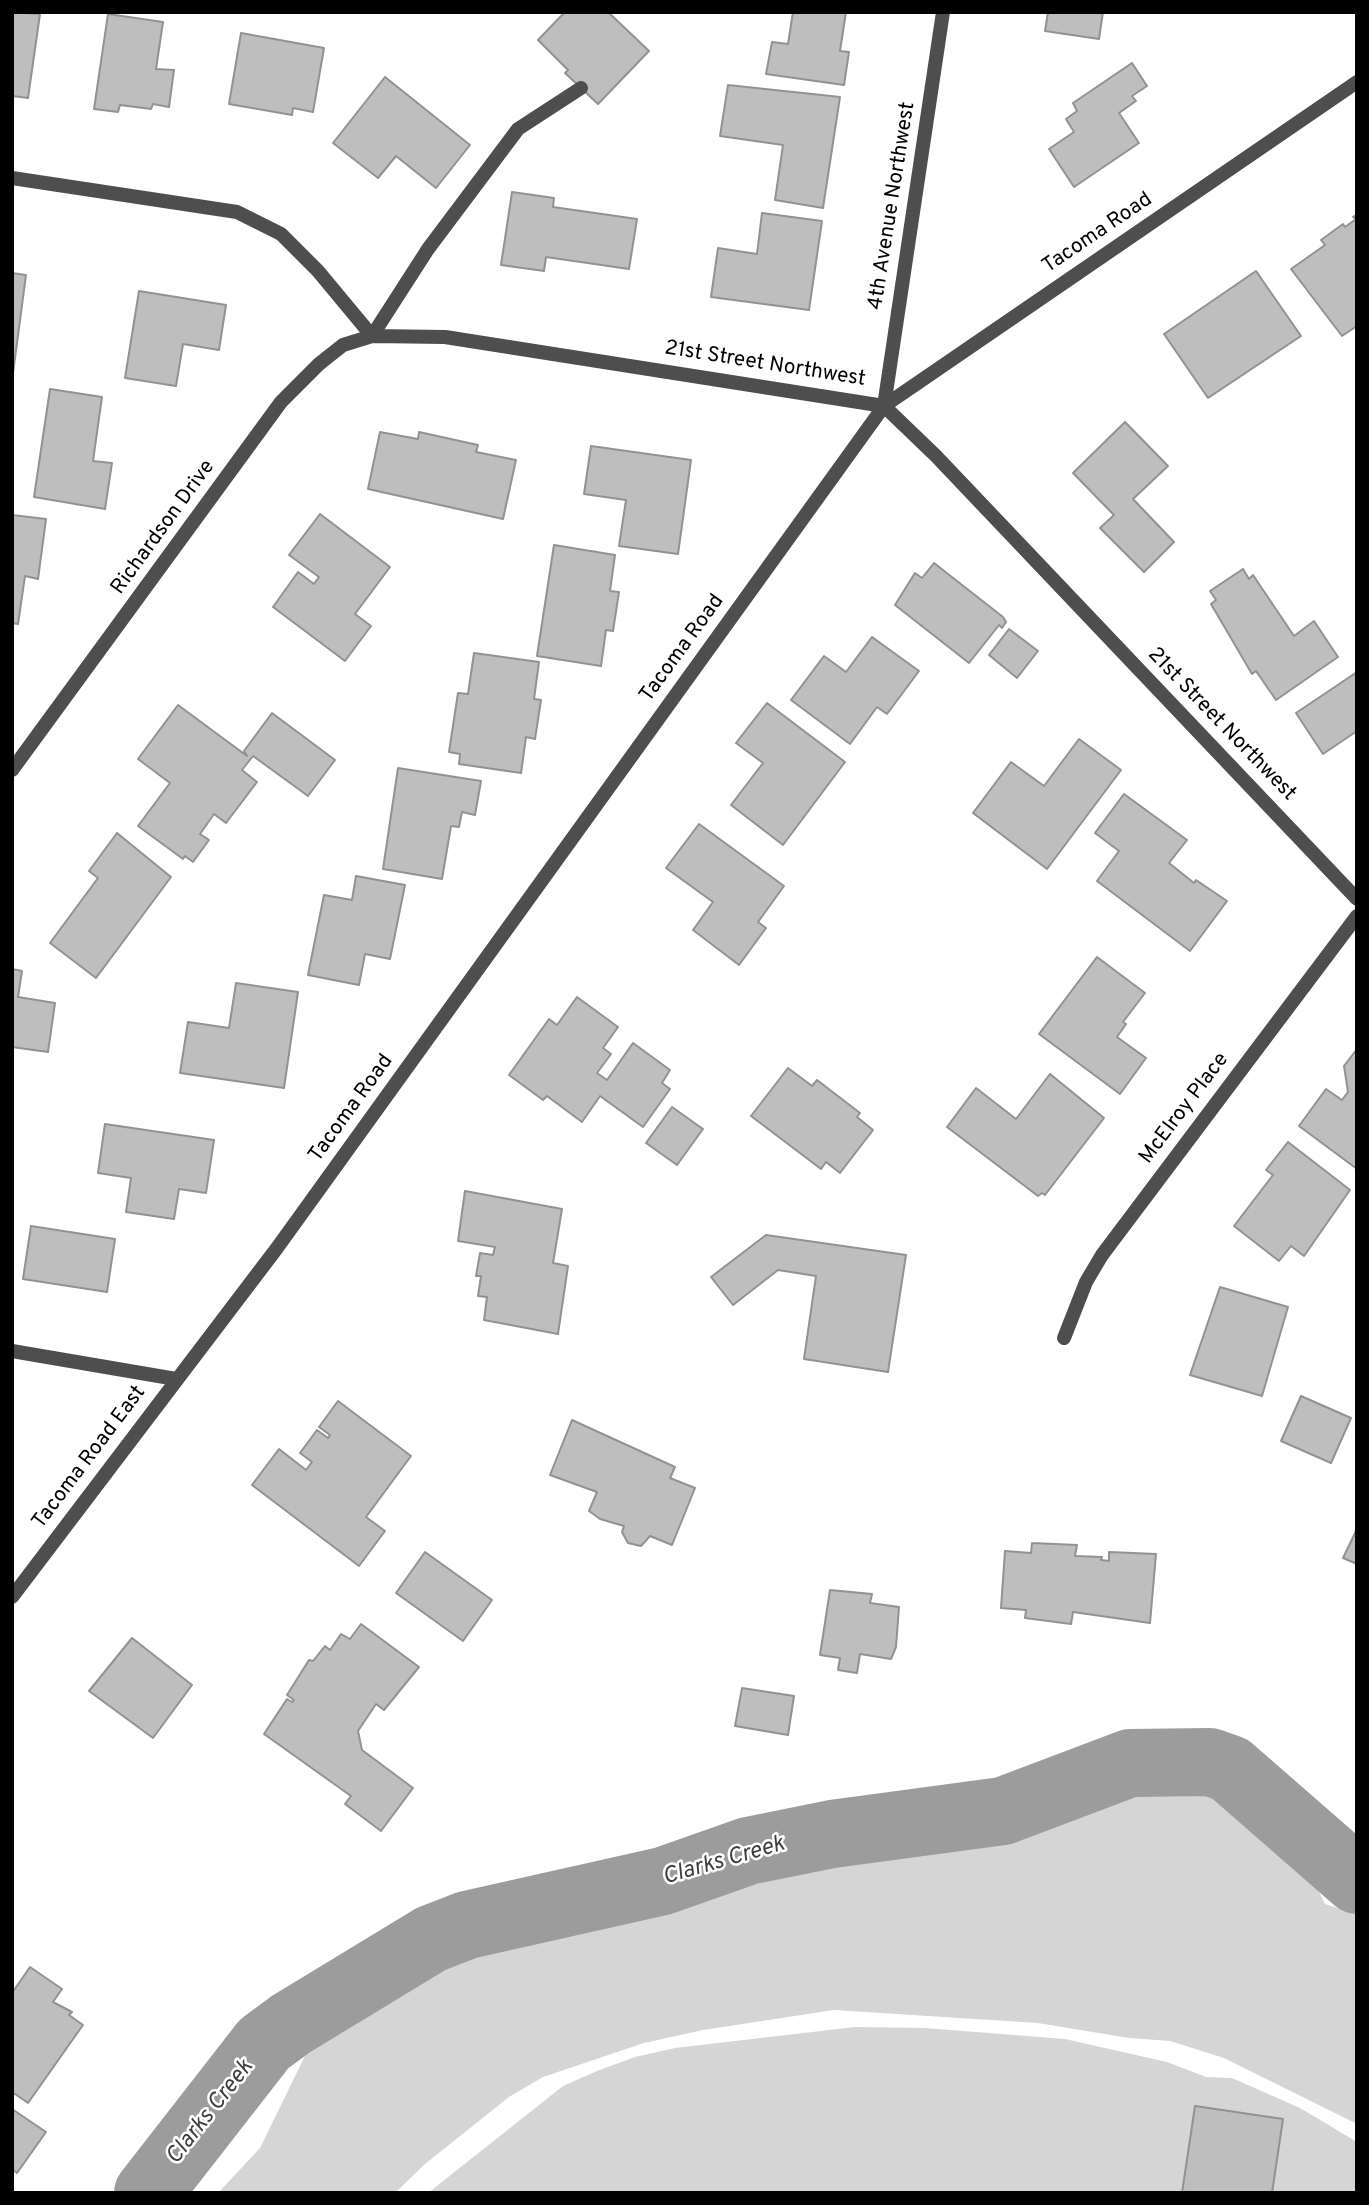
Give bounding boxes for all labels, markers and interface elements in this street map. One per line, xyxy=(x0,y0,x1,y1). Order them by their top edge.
street label: 4th Avenue Northwest xyxy=(864,100,922,312)
street label: Tacoma Road xyxy=(1038,188,1158,280)
street label: 21st Street Northwest xyxy=(663,337,867,393)
street label: Richardson Drive xyxy=(107,456,221,600)
street label: Tacoma Road xyxy=(635,590,731,708)
street label: 21st Street Northwest xyxy=(1141,643,1301,807)
street label: McElroy Place xyxy=(1135,1048,1235,1170)
street label: Tacoma Road xyxy=(304,1050,400,1168)
street label: Tacoma Road East xyxy=(28,1381,152,1535)
water label: Clarks Creek xyxy=(660,1831,788,1893)
water label: Clarks Creek xyxy=(162,2055,260,2171)

